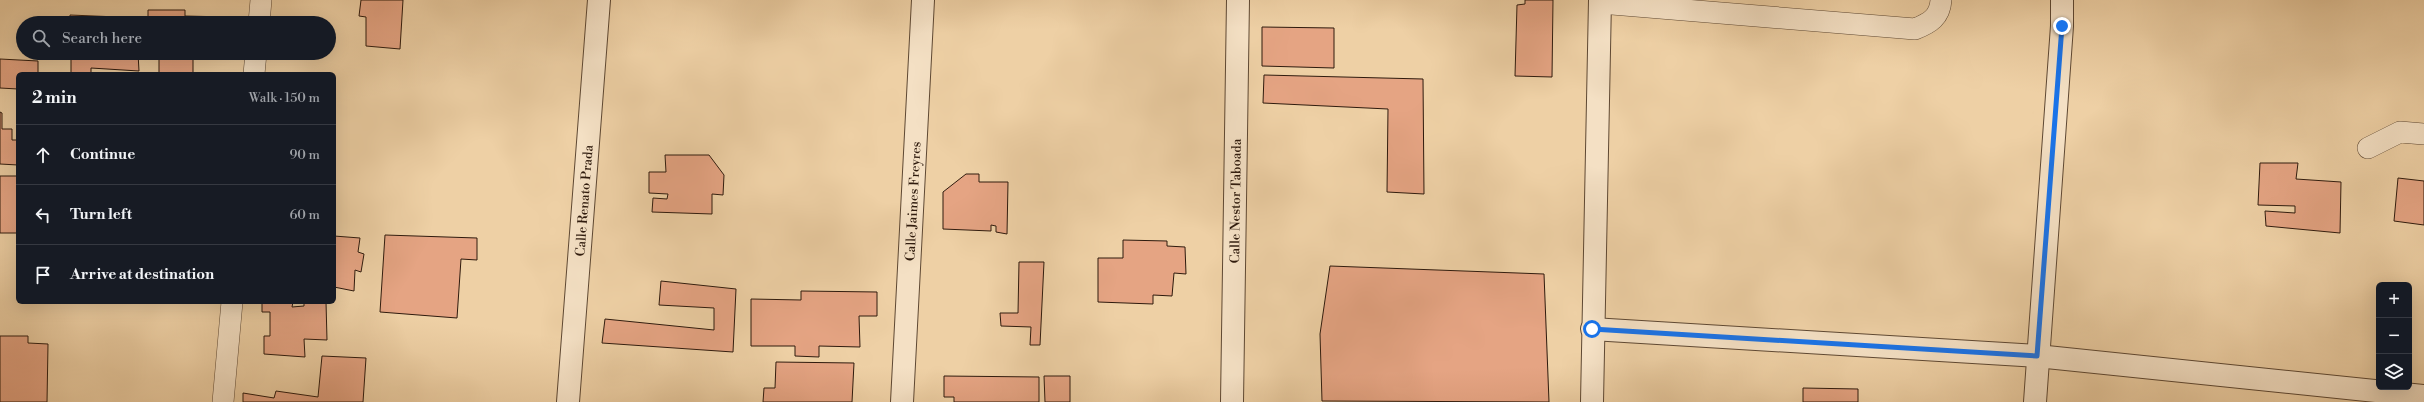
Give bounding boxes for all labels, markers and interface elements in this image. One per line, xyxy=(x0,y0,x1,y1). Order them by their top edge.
search box xyxy=(16,16,336,60)
route end xyxy=(2053,17,2071,35)
icon: search xyxy=(30,27,52,49)
text: Search here xyxy=(62,29,142,48)
text: 2 min xyxy=(32,87,77,109)
text: Walk · 150 m xyxy=(249,90,320,106)
street label: Calle Nestor Taboada xyxy=(1227,138,1245,264)
street label: Calle Jaimes Freyres xyxy=(902,141,925,262)
icon: ahead xyxy=(32,144,54,166)
street label: Calle Renato Prada xyxy=(572,144,597,257)
text: Continue xyxy=(70,145,135,164)
text: 90 m xyxy=(289,147,320,163)
icon: left xyxy=(32,204,54,226)
text: Turn left xyxy=(70,205,132,224)
text: 60 m xyxy=(289,207,320,223)
icon: arrive xyxy=(32,264,54,286)
text: Arrive at destination xyxy=(70,265,214,284)
map controls xyxy=(2376,282,2412,390)
button: + xyxy=(2376,282,2412,318)
button: − xyxy=(2376,318,2412,354)
route start xyxy=(1583,320,1601,338)
button: layers xyxy=(2376,354,2412,390)

